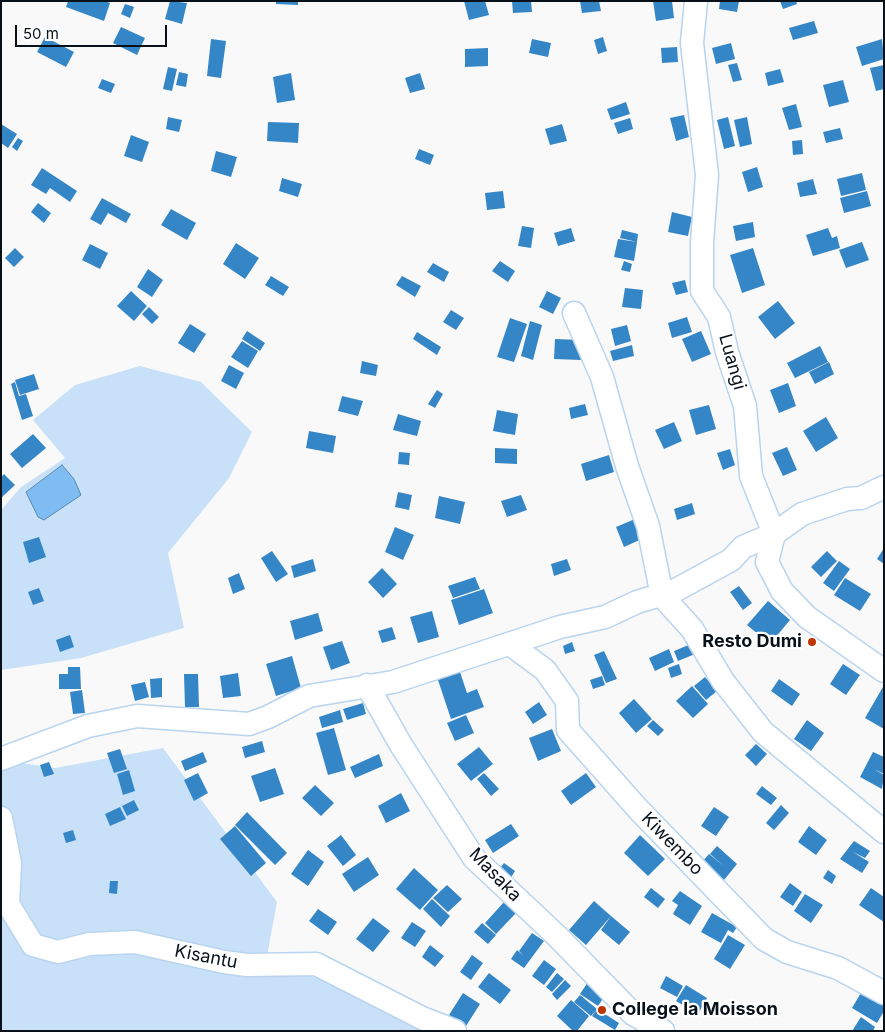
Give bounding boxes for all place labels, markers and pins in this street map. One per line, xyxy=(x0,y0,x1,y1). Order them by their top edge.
place label: Resto Dumi xyxy=(702,631,802,653)
marker: Resto Dumi xyxy=(806,636,818,648)
place label: College la Moisson xyxy=(612,999,778,1021)
marker: College la Moisson xyxy=(596,1004,608,1016)

